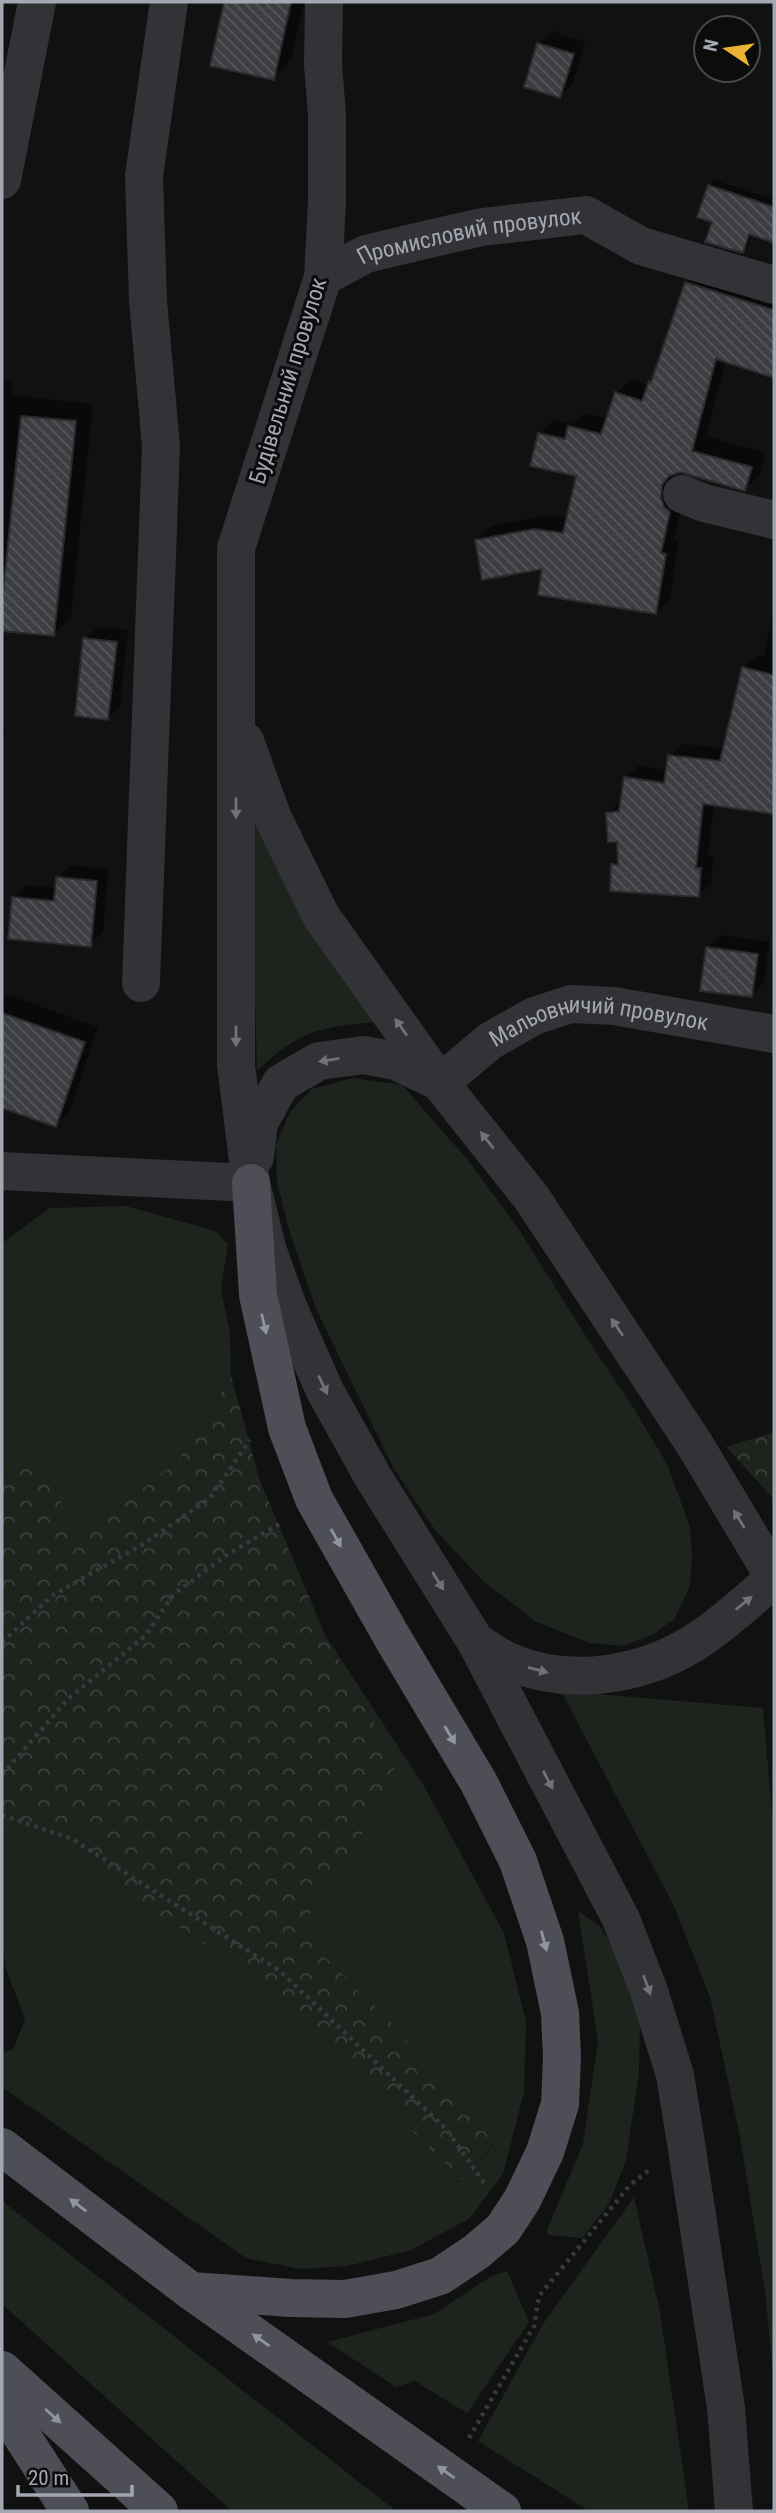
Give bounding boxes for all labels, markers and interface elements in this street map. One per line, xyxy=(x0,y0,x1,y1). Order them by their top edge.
north arrow xyxy=(692,14,762,84)
text: N xyxy=(698,37,723,54)
street label: Промисловий провулок xyxy=(352,202,583,270)
street label: Будівельний провулок xyxy=(244,275,332,487)
one-way arrow xyxy=(230,798,242,820)
street label: Мальовничий провулок xyxy=(484,990,711,1052)
one-way arrow xyxy=(394,1018,408,1036)
one-way arrow xyxy=(230,1025,242,1047)
one-way arrow xyxy=(318,1055,340,1066)
one-way arrow xyxy=(481,1131,495,1149)
one-way arrow xyxy=(259,1313,270,1335)
one-way arrow xyxy=(610,1317,623,1337)
one-way arrow xyxy=(317,1375,329,1395)
one-way arrow xyxy=(733,1509,745,1528)
one-way arrow xyxy=(330,1529,342,1548)
one-way arrow xyxy=(432,1572,445,1591)
one-way arrow xyxy=(735,1596,753,1611)
one-way arrow xyxy=(527,1665,549,1676)
one-way arrow xyxy=(444,1725,456,1744)
one-way arrow xyxy=(543,1770,554,1790)
one-way arrow xyxy=(539,1930,550,1952)
one-way arrow xyxy=(641,1975,652,1996)
one-way arrow xyxy=(69,2198,87,2212)
one-way arrow xyxy=(252,2333,270,2347)
one-way arrow xyxy=(44,2408,61,2423)
scale bar xyxy=(18,2454,131,2498)
one-way arrow xyxy=(437,2465,455,2479)
text: 20 m xyxy=(28,2466,69,2490)

